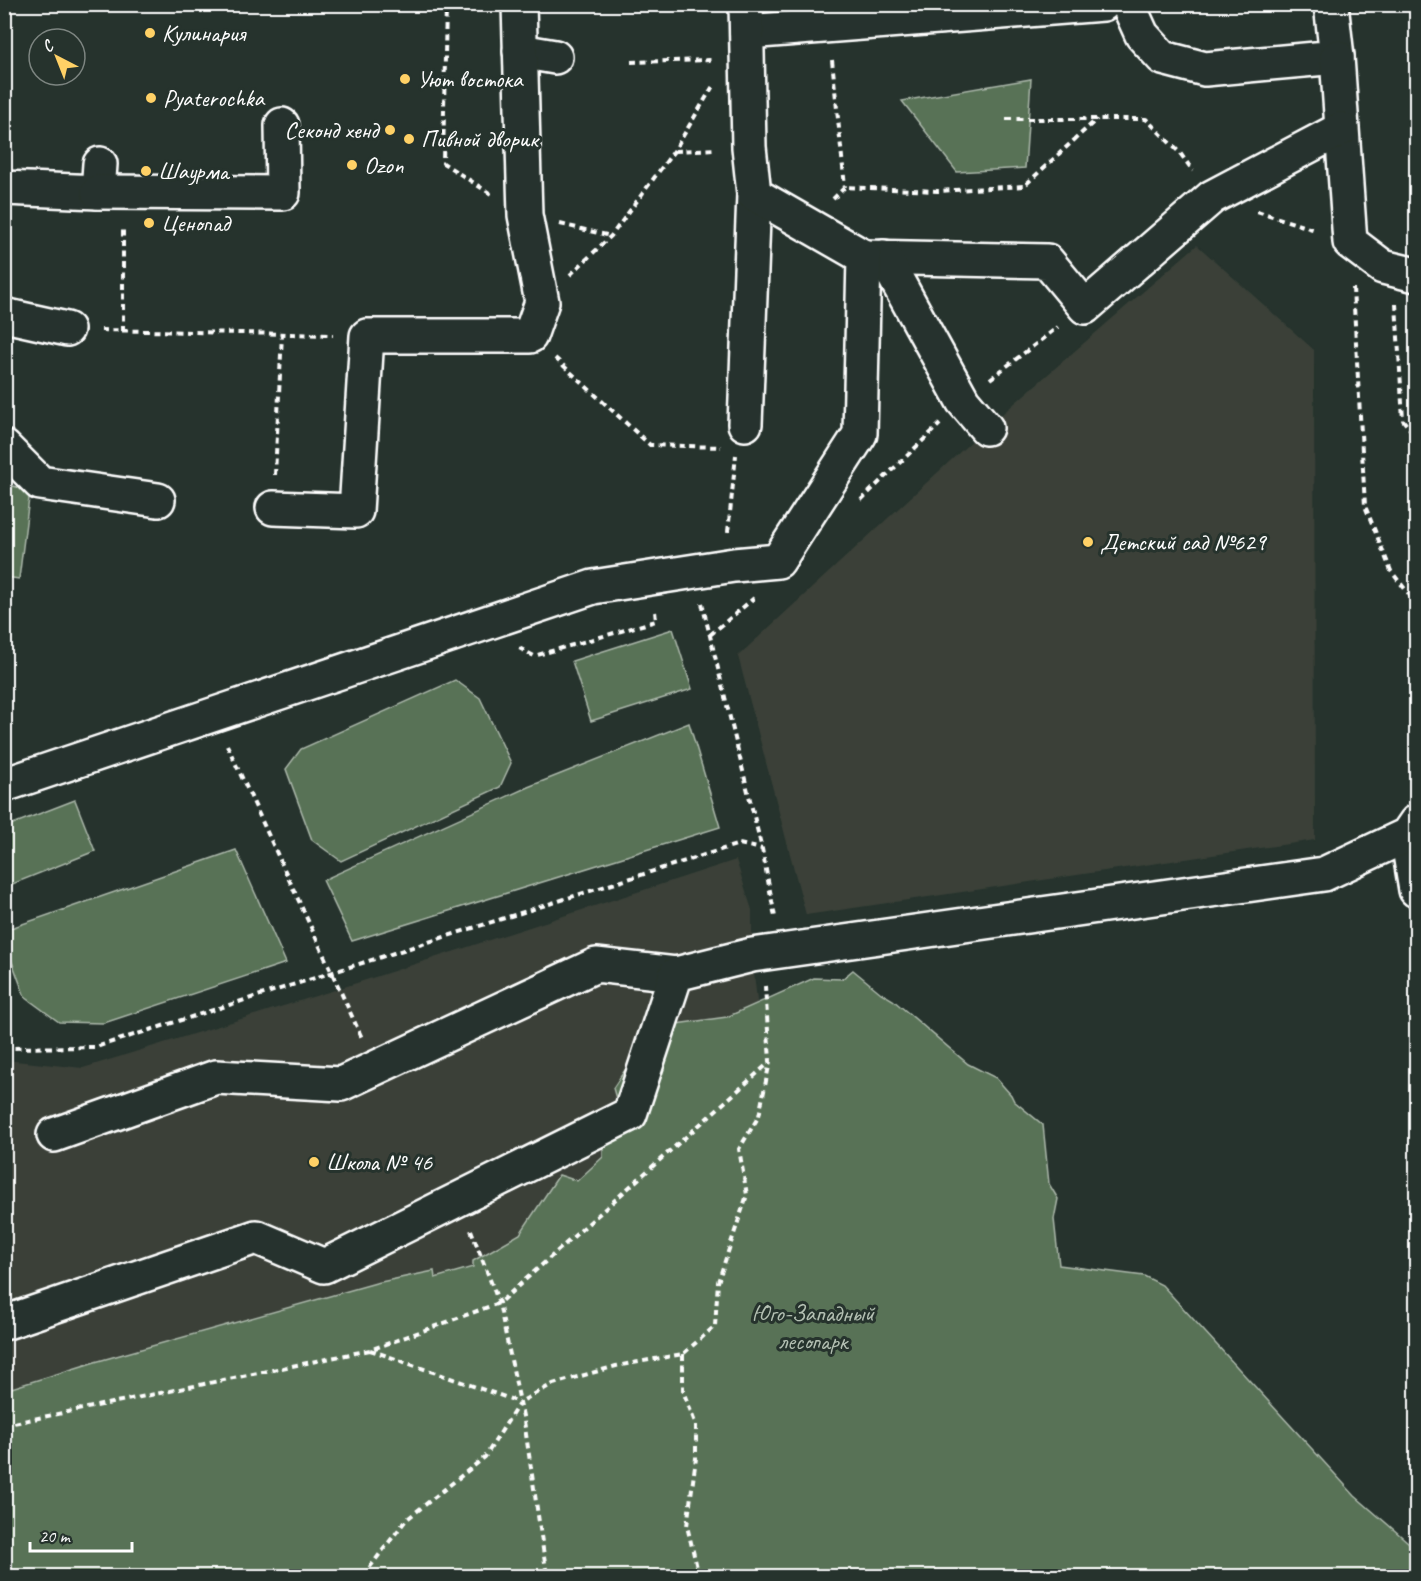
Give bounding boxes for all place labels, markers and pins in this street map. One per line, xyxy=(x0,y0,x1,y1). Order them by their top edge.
place label: Кулинария xyxy=(162,18,247,48)
marker: Кулинария xyxy=(143,26,157,40)
place label: Уют востока xyxy=(417,64,524,94)
marker: Уют востока xyxy=(398,72,412,86)
place label: Pyaterochka xyxy=(163,83,266,113)
marker: Pyaterochka xyxy=(144,91,158,105)
place label: Секонд хенд xyxy=(285,115,381,145)
marker: Секонд хенд xyxy=(383,123,397,137)
place label: Пивной дворик xyxy=(421,124,540,154)
marker: Пивной дворик xyxy=(402,132,416,146)
place label: Ozon xyxy=(364,150,404,180)
place label: Шаурма xyxy=(158,156,230,186)
marker: Ozon xyxy=(345,158,359,172)
marker: Шаурма xyxy=(139,164,153,178)
place label: Ценопад xyxy=(161,208,233,238)
marker: Ценопад xyxy=(142,216,156,230)
place label: Детский сад №629 xyxy=(1100,527,1268,557)
marker: Детский сад №629 xyxy=(1081,535,1095,549)
place label: Школа № 46 xyxy=(326,1147,433,1177)
marker: Школа № 46 xyxy=(307,1155,321,1169)

